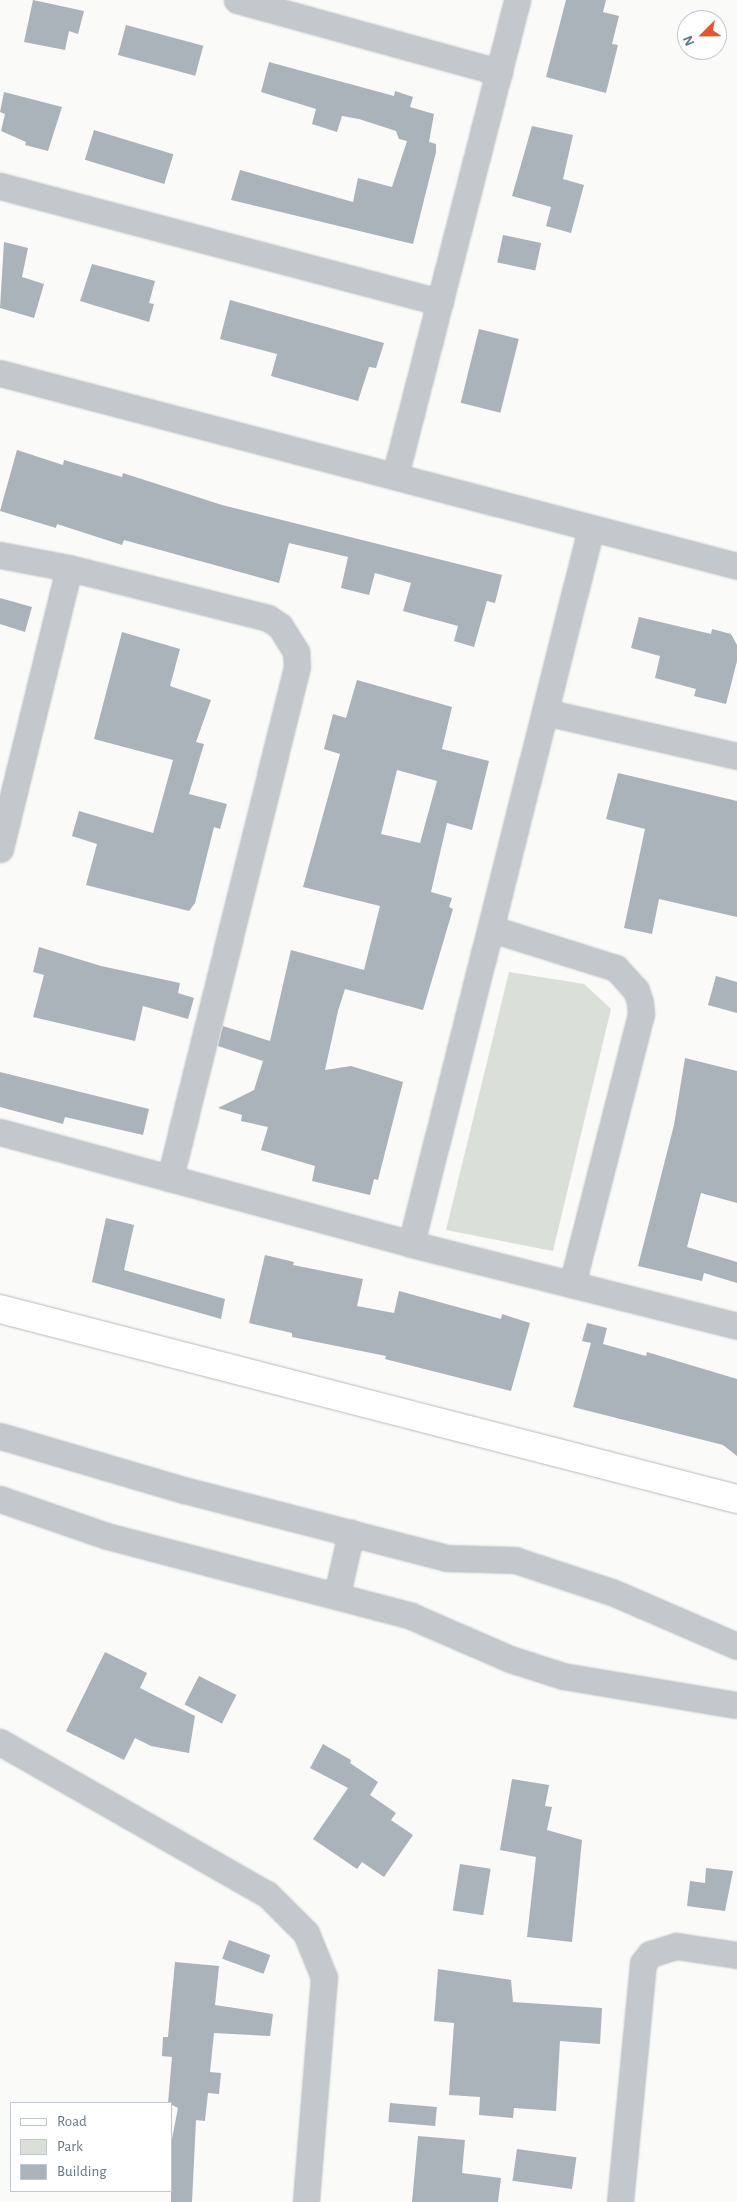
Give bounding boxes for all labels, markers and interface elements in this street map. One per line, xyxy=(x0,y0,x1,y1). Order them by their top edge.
north arrow xyxy=(677,10,727,60)
text: N xyxy=(681,33,697,48)
legend xyxy=(10,2102,172,2192)
text: Road xyxy=(57,2114,87,2129)
text: Park xyxy=(57,2139,83,2154)
text: Building xyxy=(57,2164,107,2179)

